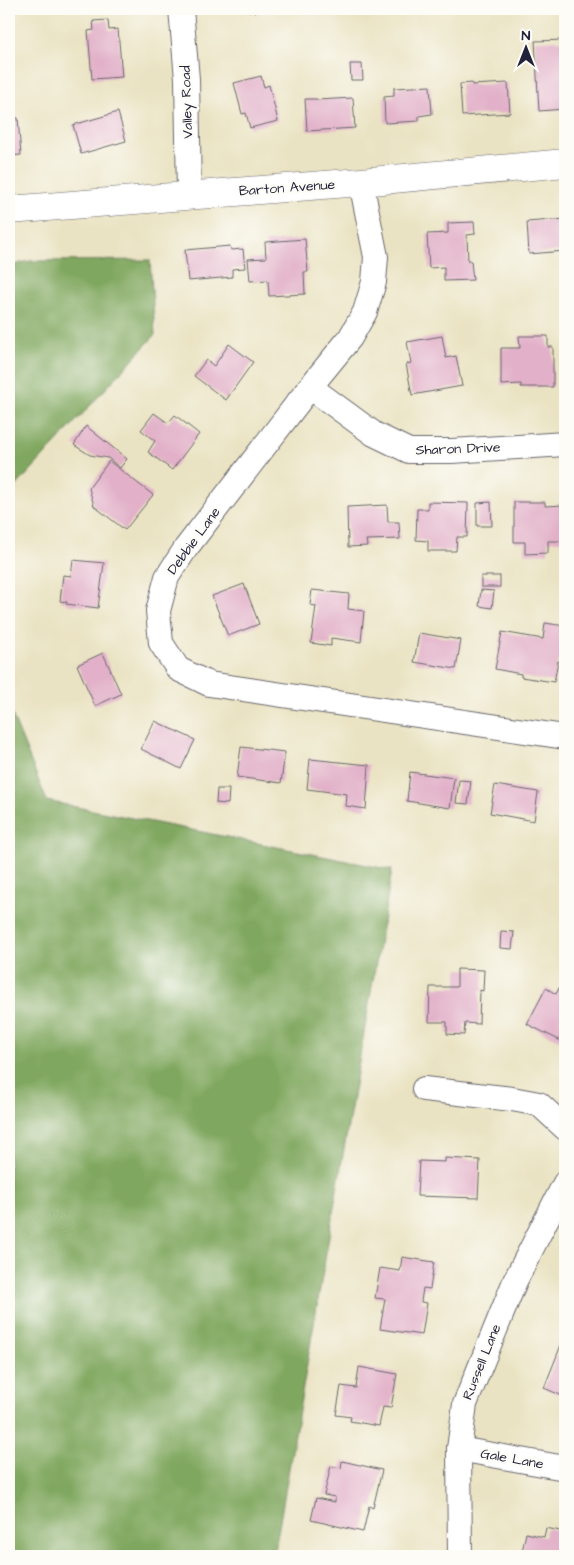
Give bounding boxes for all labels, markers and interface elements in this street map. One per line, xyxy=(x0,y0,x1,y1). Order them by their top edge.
north arrow xyxy=(502,22,552,72)
text: N xyxy=(522,26,531,46)
street label: Valley Road xyxy=(176,65,198,139)
street label: Barton Avenue xyxy=(238,175,336,201)
street label: Sharon Drive xyxy=(415,438,501,460)
street label: Debbie Lane xyxy=(163,503,226,579)
street label: Russell Lane xyxy=(458,1321,506,1403)
street label: Gale Lane xyxy=(479,1444,545,1474)

